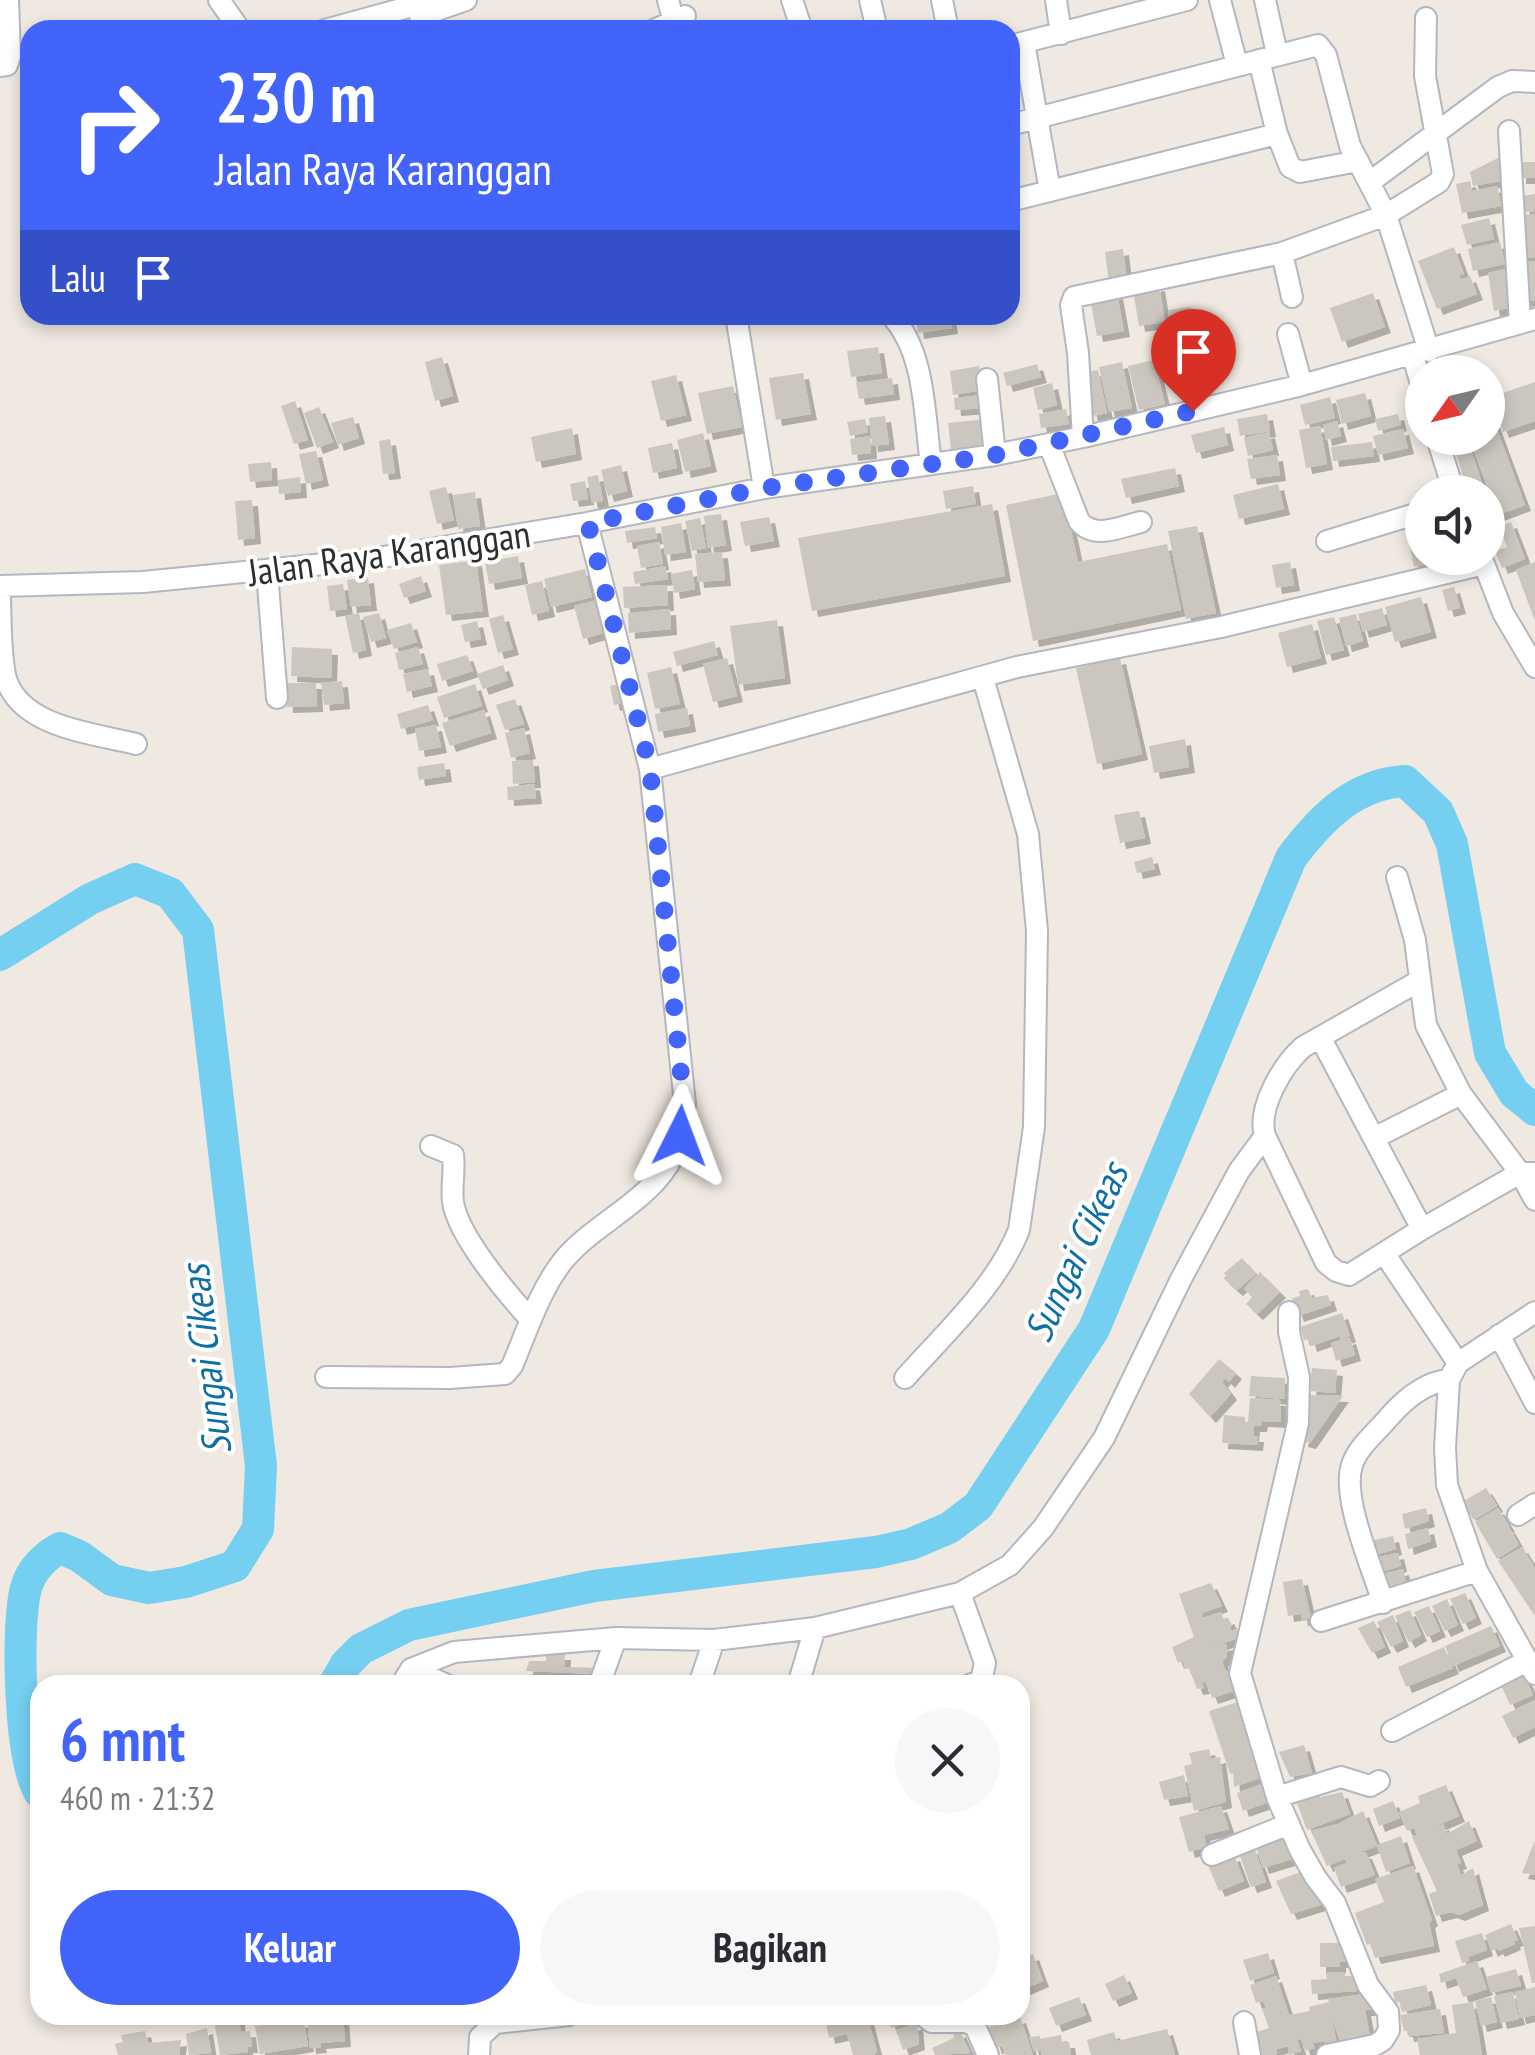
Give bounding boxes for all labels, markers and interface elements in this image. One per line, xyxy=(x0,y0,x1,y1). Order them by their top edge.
text: 230 m xyxy=(215,51,376,141)
icon: right xyxy=(50,60,180,190)
text: Jalan Raya Karanggan xyxy=(215,139,552,197)
icon: arrive xyxy=(126,250,181,305)
text: Lalu xyxy=(50,253,106,302)
pin xyxy=(1151,309,1236,412)
icon: arrive xyxy=(1166,324,1221,379)
north arrow xyxy=(1405,355,1505,455)
map controls xyxy=(1405,355,1505,575)
button: sound xyxy=(1405,475,1505,575)
street label: Jalan Raya Karanggan xyxy=(244,508,533,596)
position arrow xyxy=(628,1084,732,1188)
water label: Sungai Cikeas xyxy=(1011,1151,1140,1349)
water label: Sungai Cikeas xyxy=(167,1259,242,1458)
text: 6 mnt xyxy=(60,1700,185,1778)
button: close xyxy=(895,1708,1000,1813)
text: 460 m · 21:32 xyxy=(60,1777,215,1819)
button: Keluar xyxy=(60,1890,520,2005)
button: Bagikan xyxy=(540,1890,1000,2005)

